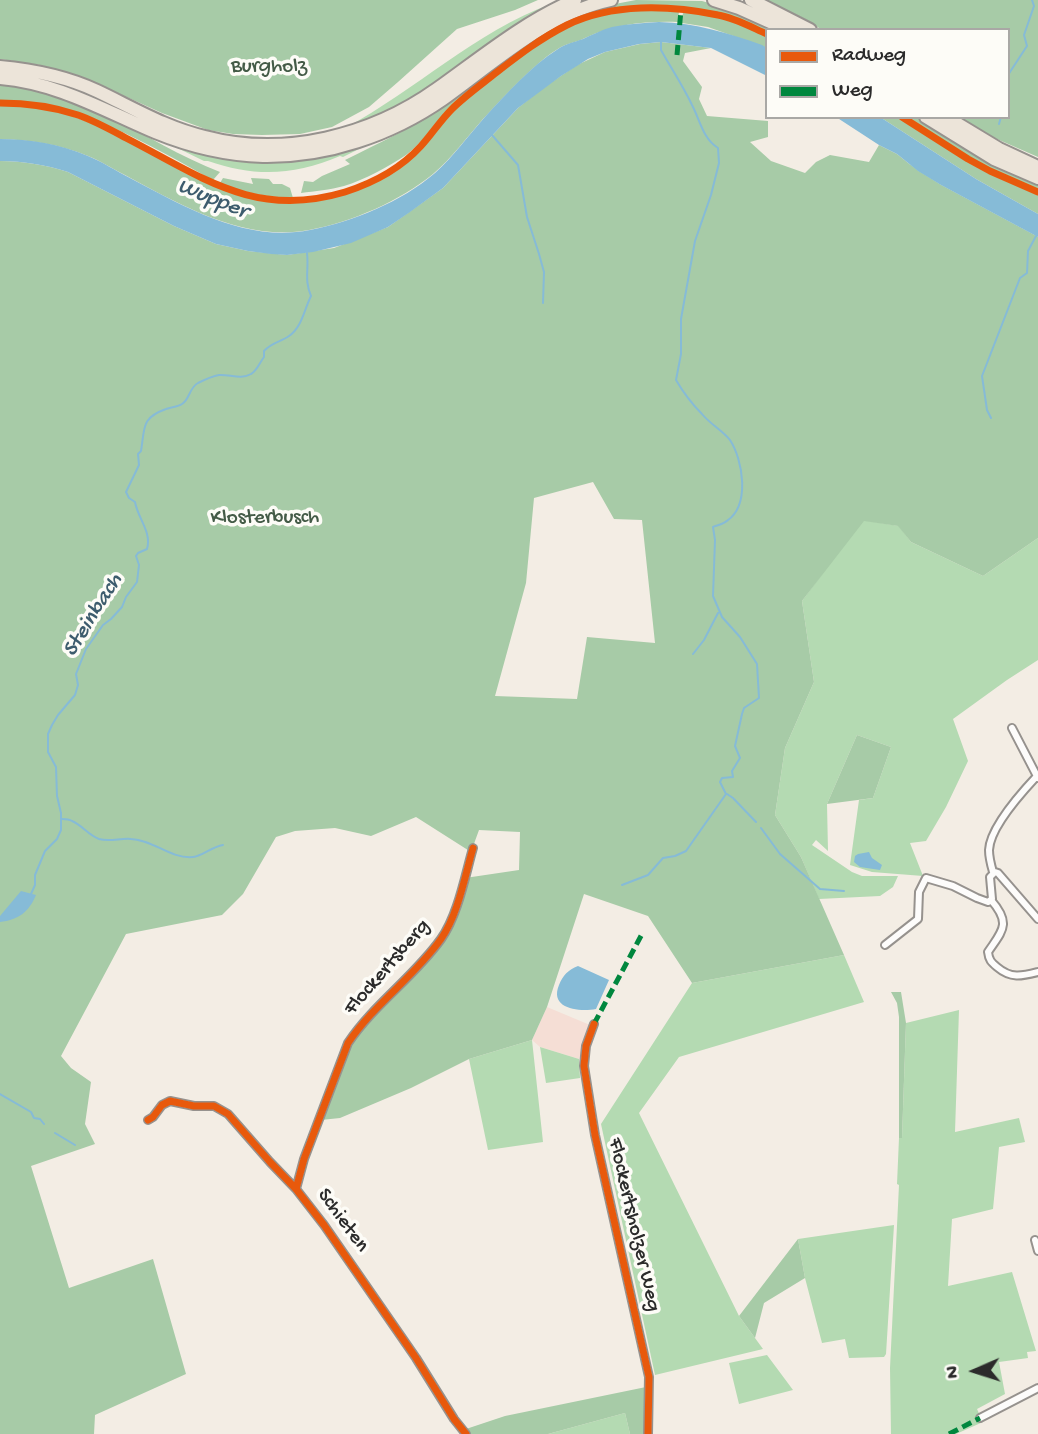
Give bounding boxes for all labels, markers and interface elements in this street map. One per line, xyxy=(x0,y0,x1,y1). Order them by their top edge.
legend xyxy=(765,28,1010,119)
text: Radweg xyxy=(832,44,906,69)
park label: Burgholz xyxy=(231,55,307,81)
text: Weg xyxy=(832,79,873,104)
water label: Wupper xyxy=(173,174,251,226)
park label: Klosterbusch xyxy=(211,506,319,532)
water label: Steinbach xyxy=(58,569,130,663)
street label: Flockertsberg xyxy=(340,915,436,1021)
street label: Flockertsholzer Weg xyxy=(601,1136,665,1314)
street label: Schieten xyxy=(310,1184,374,1258)
north arrow xyxy=(940,1336,1010,1406)
text: N xyxy=(942,1365,965,1379)

